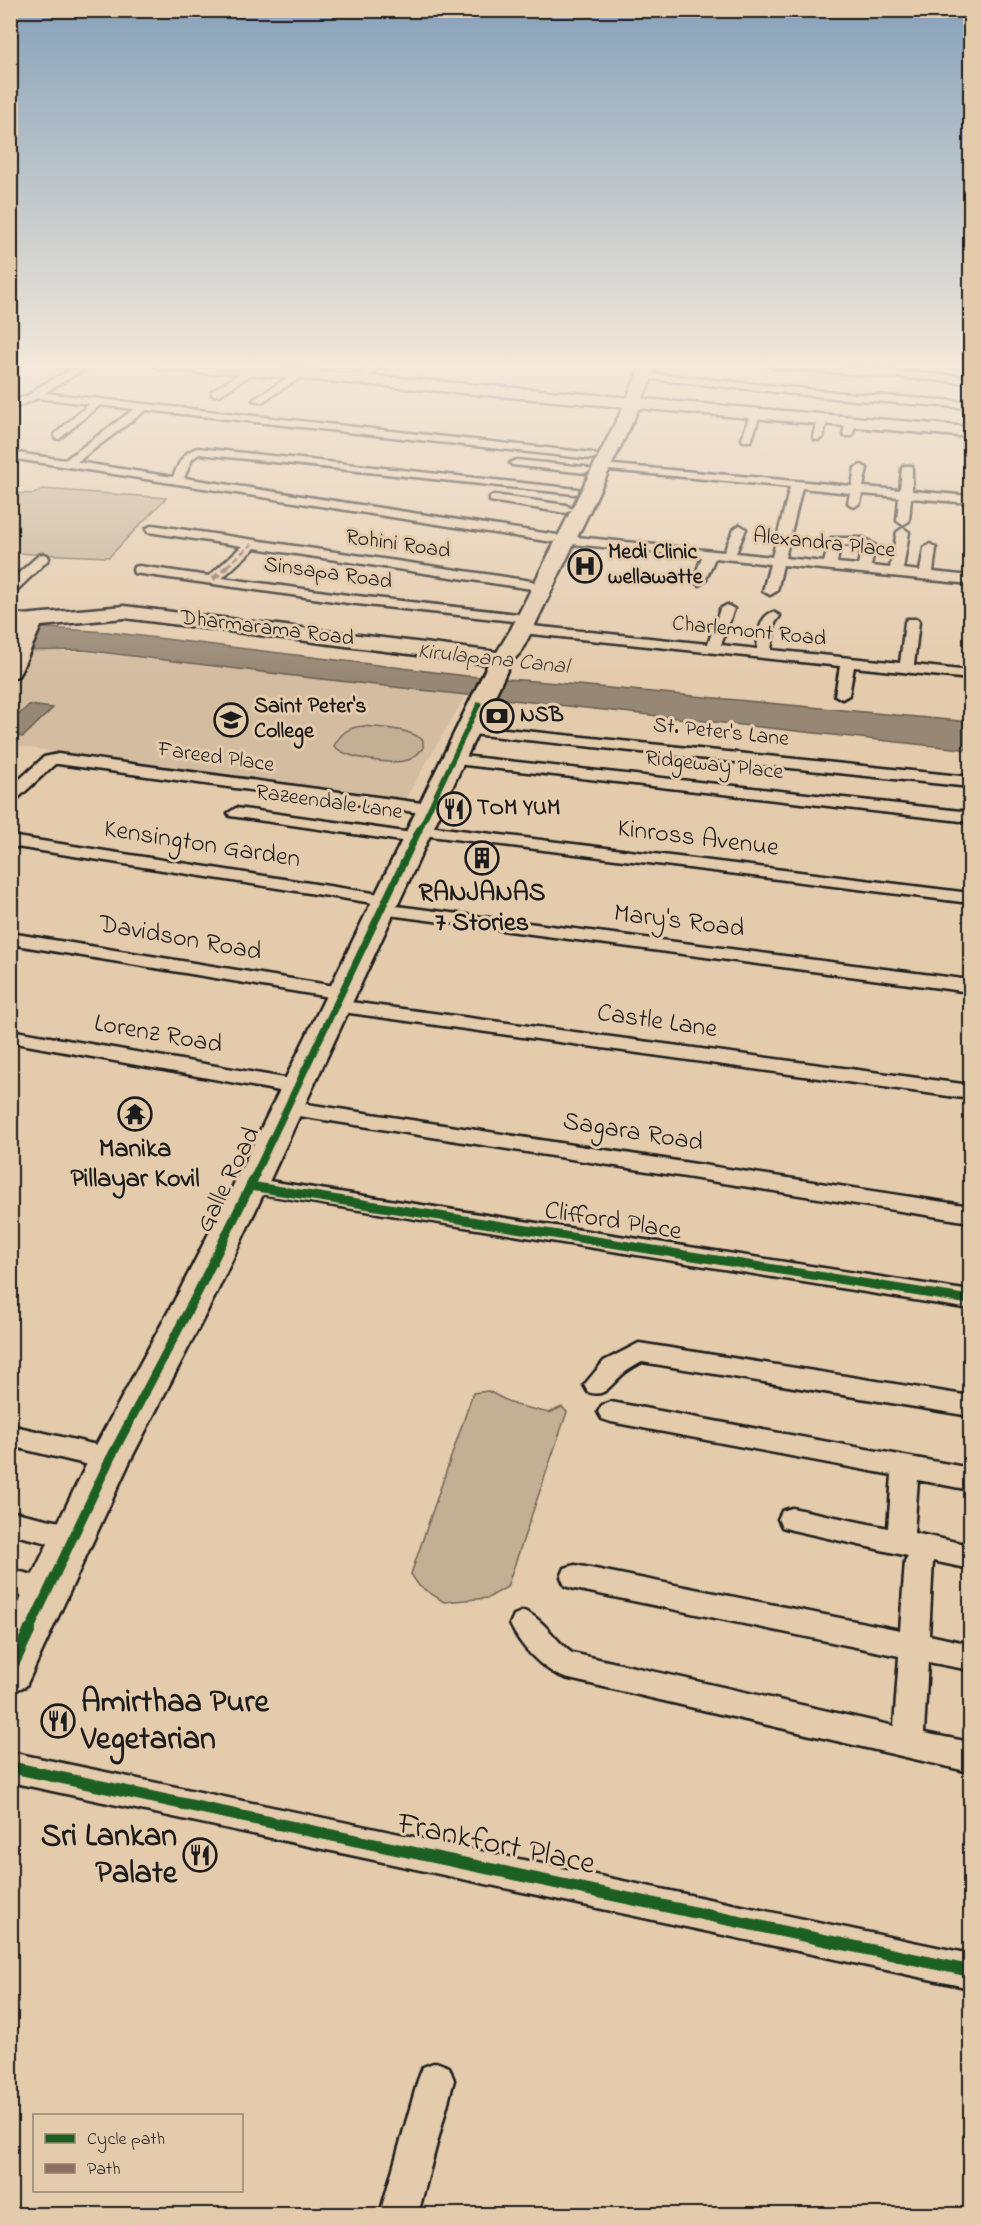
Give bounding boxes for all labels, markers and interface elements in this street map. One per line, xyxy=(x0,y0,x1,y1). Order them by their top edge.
street label: Alexandra Place xyxy=(751,521,897,567)
street label: Rohini Road xyxy=(344,522,452,568)
place label: Medi Clinic wellawatte xyxy=(608,537,704,594)
hospital icon: Medi Clinic wellawatte xyxy=(567,548,603,584)
street label: Sinsapa Road xyxy=(262,549,394,599)
street label: Dharmarama Road xyxy=(177,602,356,656)
street label: Charlemont Road xyxy=(670,608,828,656)
water label: Kirulapana Canal xyxy=(416,636,573,684)
place label: Saint Peter's College xyxy=(254,691,367,749)
bank icon: NSB xyxy=(479,698,515,734)
place label: NSB xyxy=(520,700,564,732)
school or university icon: Saint Peter's College xyxy=(213,702,249,738)
street label: St. Peter's Lane xyxy=(651,710,791,756)
street label: Fareed Place xyxy=(155,734,276,782)
street label: Ridgeway Place xyxy=(643,743,785,790)
street label: Razeendale Lane xyxy=(254,777,405,829)
restaurant icon: TOM YUM xyxy=(436,791,472,827)
place label: TOM YUM xyxy=(477,793,560,825)
street label: Kinross Avenue xyxy=(615,810,781,868)
street label: Kensington Garden xyxy=(101,811,303,879)
building icon: RANJANAS 7 Stories xyxy=(464,840,500,876)
place label: RANJANAS 7 Stories xyxy=(419,875,546,943)
street label: Mary's Road xyxy=(612,895,747,949)
street label: Davidson Road xyxy=(94,906,265,972)
street label: Castle Lane xyxy=(594,995,720,1049)
street label: Lorenz Road xyxy=(91,1005,225,1065)
temple icon: Manika Pillayar Kovil xyxy=(117,1096,153,1132)
street label: Sagara Road xyxy=(560,1103,706,1163)
street label: Galle Road xyxy=(187,1120,271,1239)
place label: Manika Pillayar Kovil xyxy=(70,1131,200,1199)
street label: Clifford Place xyxy=(542,1192,685,1252)
place label: Amirthaa Pure Vegetarian xyxy=(80,1680,270,1765)
restaurant icon: Amirthaa Pure Vegetarian xyxy=(40,1703,76,1739)
street label: Frankfort Place xyxy=(392,1801,600,1889)
place label: Sri Lankan Palate xyxy=(41,1814,179,1898)
restaurant icon: Sri Lankan Palate xyxy=(182,1837,218,1873)
legend xyxy=(33,2114,243,2192)
text: Cycle path xyxy=(87,2127,165,2153)
text: Path xyxy=(87,2157,121,2183)

